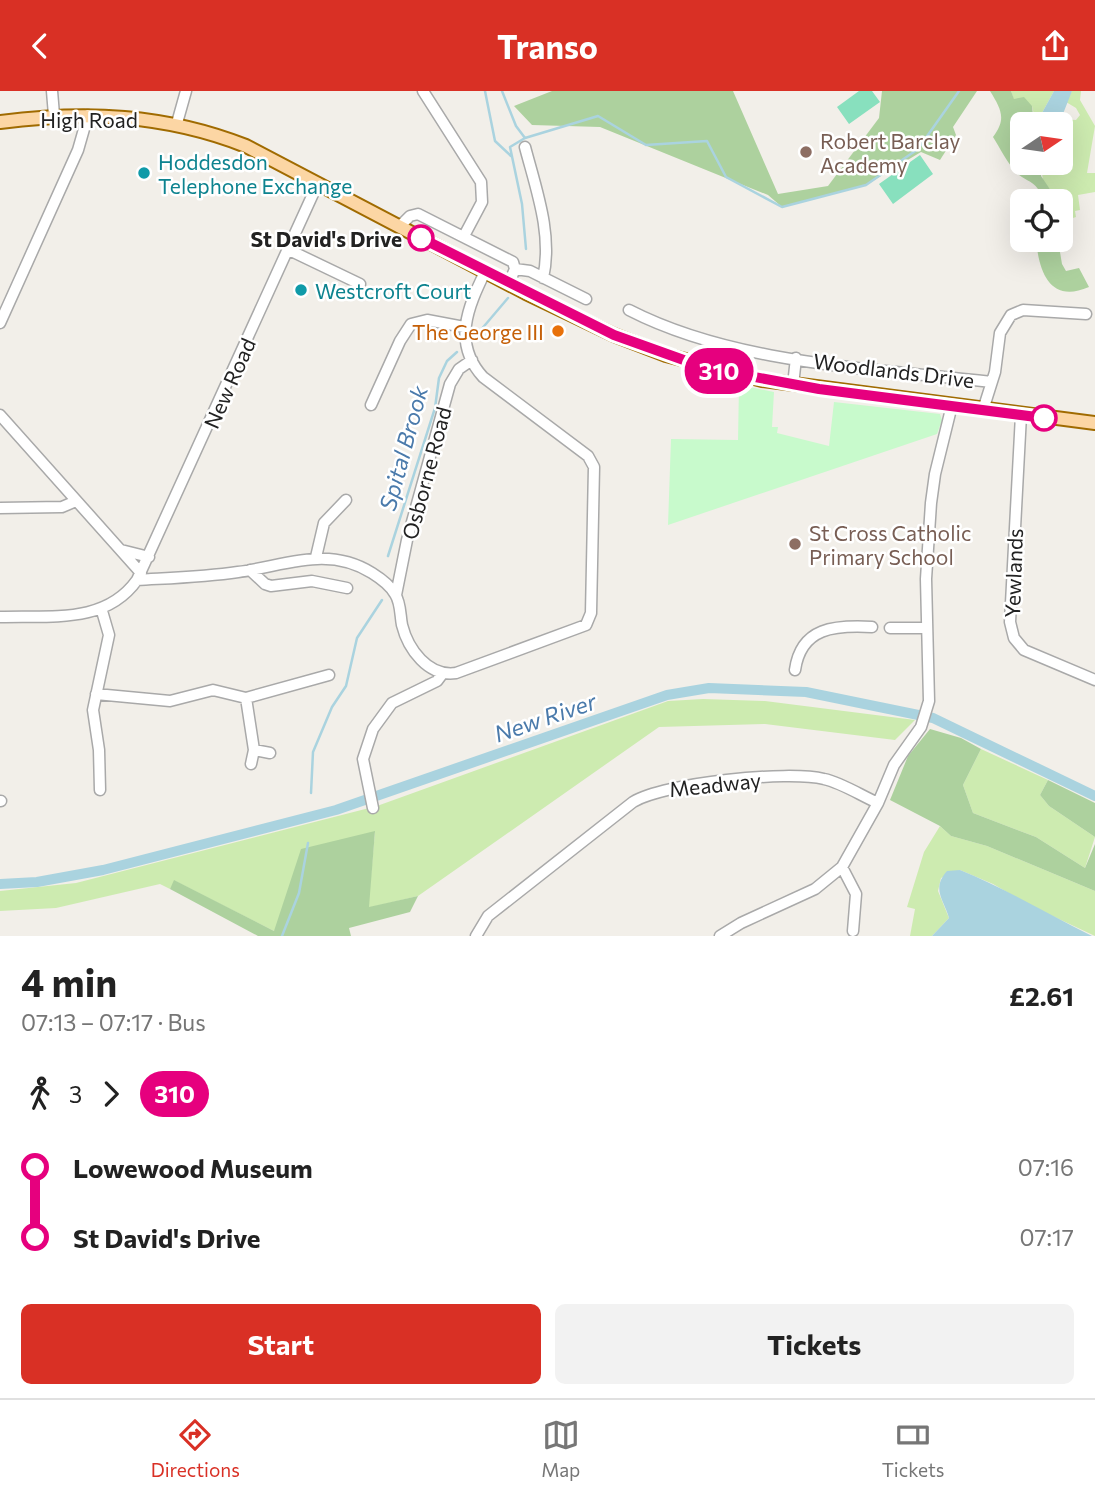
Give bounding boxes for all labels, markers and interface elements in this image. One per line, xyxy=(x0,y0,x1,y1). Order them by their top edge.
text: Transo xyxy=(497,26,598,66)
icon: back xyxy=(21,27,59,65)
icon: share xyxy=(1036,27,1074,65)
street label: High Road xyxy=(40,107,138,132)
north arrow xyxy=(1010,112,1073,175)
map controls xyxy=(1010,112,1073,252)
place label: Robert Barclay Academy xyxy=(820,128,960,177)
marker: Robert Barclay Academy xyxy=(798,144,814,160)
place label: Hoddesdon Telephone Exchange xyxy=(158,149,352,198)
marker: Hoddesdon Telephone Exchange xyxy=(136,165,152,181)
button: locate xyxy=(1010,189,1073,252)
marker: St David's Drive xyxy=(408,225,434,251)
place label: St David's Drive xyxy=(251,226,402,251)
place label: Westcroft Court xyxy=(315,278,471,303)
marker: Westcroft Court xyxy=(293,282,309,298)
place label: The George III xyxy=(412,319,544,344)
marker: The George III xyxy=(550,323,566,339)
street label: New Road xyxy=(198,334,260,432)
line badge: 310 xyxy=(679,348,759,394)
street label: Woodlands Drive xyxy=(812,348,976,392)
text: 310 xyxy=(699,356,739,385)
water label: Spital Brook xyxy=(373,382,433,514)
street label: Osborne Road xyxy=(396,404,456,542)
unlabelled marker xyxy=(1031,405,1057,431)
place label: St Cross Catholic Primary School xyxy=(809,520,971,569)
street label: Yewlands xyxy=(999,528,1027,618)
marker: St Cross Catholic Primary School xyxy=(787,536,803,552)
water label: New River xyxy=(490,686,601,748)
street label: Meadway xyxy=(668,767,762,801)
text: 4 min xyxy=(21,958,117,1005)
text: £2.61 xyxy=(1009,980,1074,1011)
text: 07:13 – 07:17 · Bus xyxy=(21,1008,206,1036)
icon: walk xyxy=(21,1075,59,1113)
icon: forward xyxy=(92,1075,130,1113)
text: 310 xyxy=(154,1079,195,1108)
text: 3 xyxy=(69,1080,82,1108)
text: Lowewood Museum xyxy=(73,1152,313,1183)
text: 07:16 xyxy=(1018,1153,1074,1181)
text: St David's Drive xyxy=(73,1222,261,1253)
text: 07:17 xyxy=(1020,1223,1074,1251)
button: Start xyxy=(21,1304,541,1384)
button: Tickets xyxy=(555,1304,1074,1384)
tab: Directions xyxy=(151,1416,240,1481)
tab: Map xyxy=(541,1416,580,1481)
tab: Tickets xyxy=(882,1416,944,1481)

